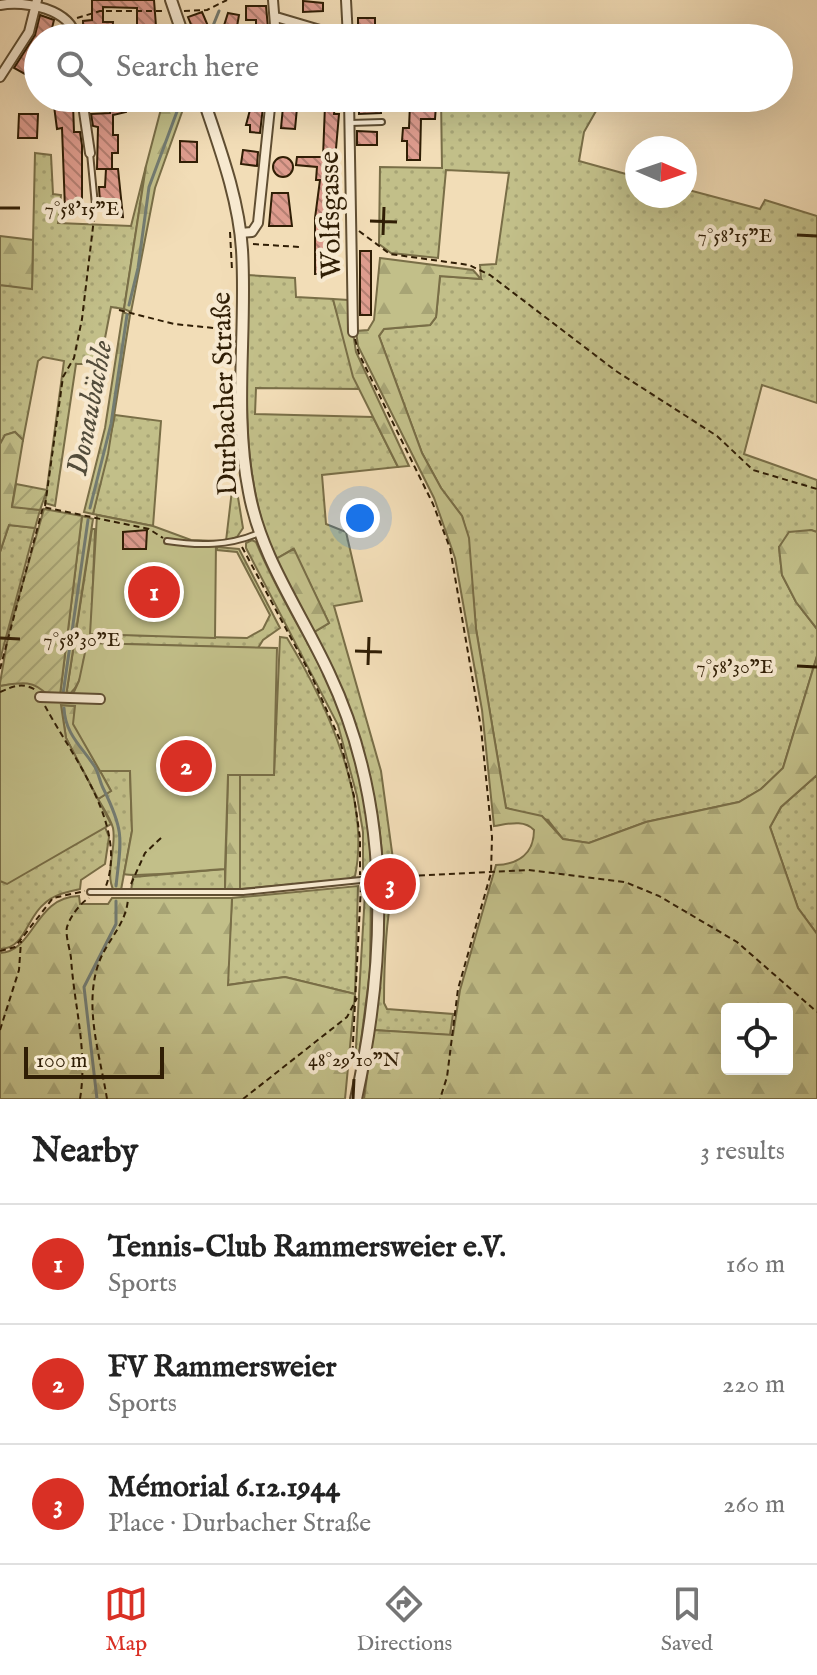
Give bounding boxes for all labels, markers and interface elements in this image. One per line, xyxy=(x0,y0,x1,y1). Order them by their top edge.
search box xyxy=(24,24,793,112)
icon: search xyxy=(52,46,96,90)
text: Search here xyxy=(116,49,259,87)
north arrow xyxy=(625,136,697,208)
street label: Wolfsgasse xyxy=(313,151,350,279)
text: 7°58'15"E xyxy=(45,197,120,222)
text: 7°58'15"E xyxy=(698,224,773,249)
street label: Durbacher Straße xyxy=(204,291,247,497)
water label: Donaubächle xyxy=(59,338,123,479)
your location xyxy=(340,498,380,538)
pin: 1 xyxy=(128,562,180,622)
text: 7°58'30"E xyxy=(43,628,121,653)
text: 7°58'30"E xyxy=(696,655,774,680)
pin: 2 xyxy=(160,736,212,796)
pin: 3 xyxy=(364,854,416,914)
map controls xyxy=(721,1003,793,1075)
button: locate xyxy=(721,1003,793,1075)
scale bar xyxy=(24,1043,164,1079)
text: 100 m xyxy=(36,1047,88,1075)
text: 48°29'10"N xyxy=(308,1048,400,1073)
text: Nearby xyxy=(32,1130,138,1173)
text: 3 results xyxy=(700,1135,785,1168)
text: Tennis-Club Rammersweier e.V. xyxy=(108,1229,506,1267)
text: 1 xyxy=(53,1248,63,1281)
text: 160 m xyxy=(726,1248,785,1281)
text: Sports xyxy=(108,1267,177,1300)
text: FV Rammersweier xyxy=(108,1349,336,1387)
text: 2 xyxy=(52,1368,64,1401)
text: 220 m xyxy=(722,1368,785,1401)
text: Sports xyxy=(108,1387,177,1420)
text: Mémorial 6.12.1944 xyxy=(108,1469,340,1507)
text: 3 xyxy=(53,1488,63,1521)
text: 260 m xyxy=(723,1488,785,1521)
text: Place · Durbacher Straße xyxy=(108,1507,371,1540)
tab: Map xyxy=(104,1582,148,1658)
tab: Directions xyxy=(357,1582,452,1658)
tab: Saved xyxy=(661,1582,713,1658)

